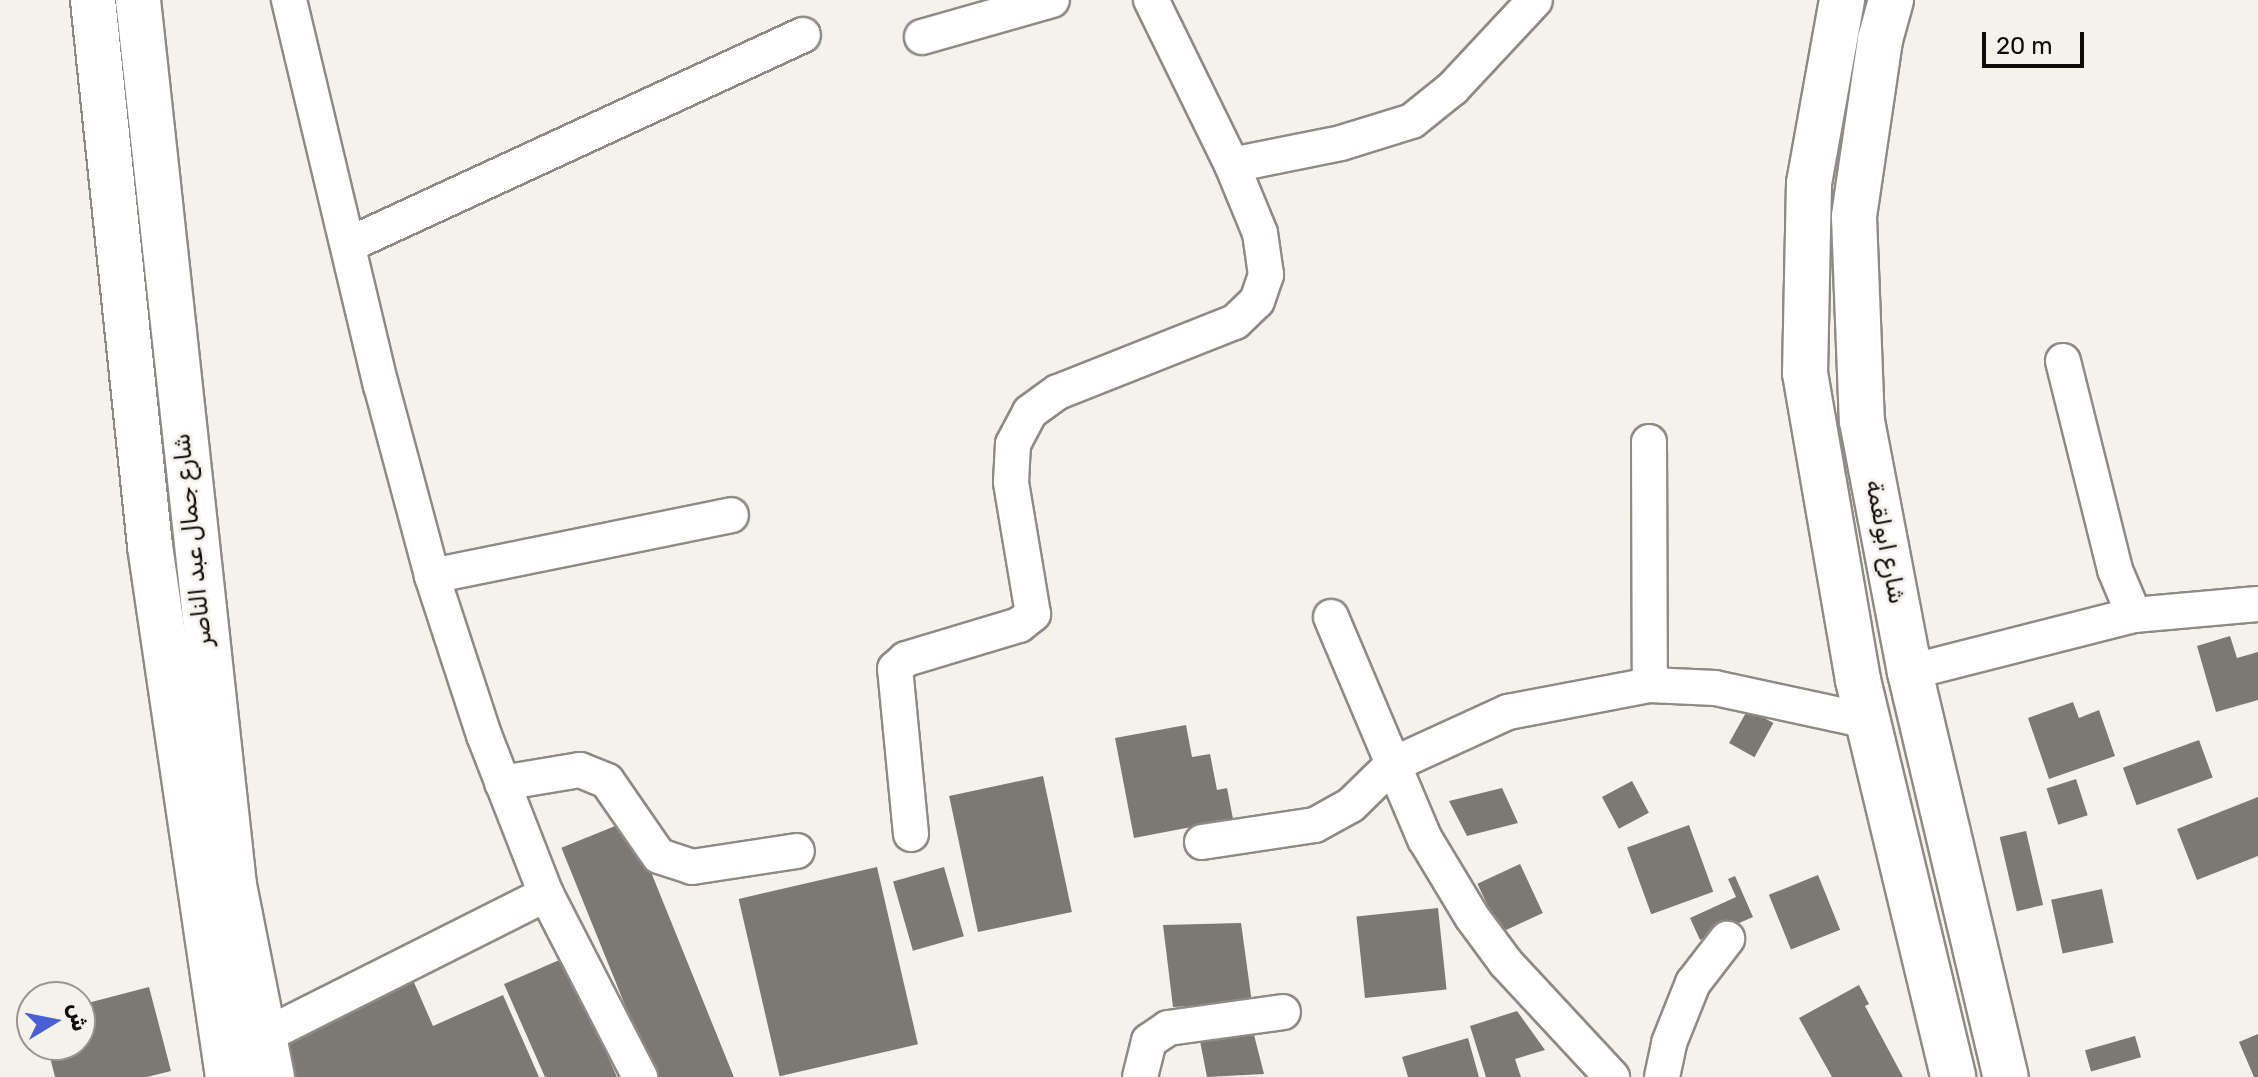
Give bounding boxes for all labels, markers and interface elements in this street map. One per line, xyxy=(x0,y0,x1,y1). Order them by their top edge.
scale bar xyxy=(1986,16,2088,66)
text: 20 m xyxy=(1996,32,2053,60)
street label: شارع جمال عبد الناصر xyxy=(167,432,219,648)
street label: شارع ابولقمة xyxy=(1859,478,1911,606)
north arrow xyxy=(16,981,96,1061)
text: ش xyxy=(62,1001,94,1033)

